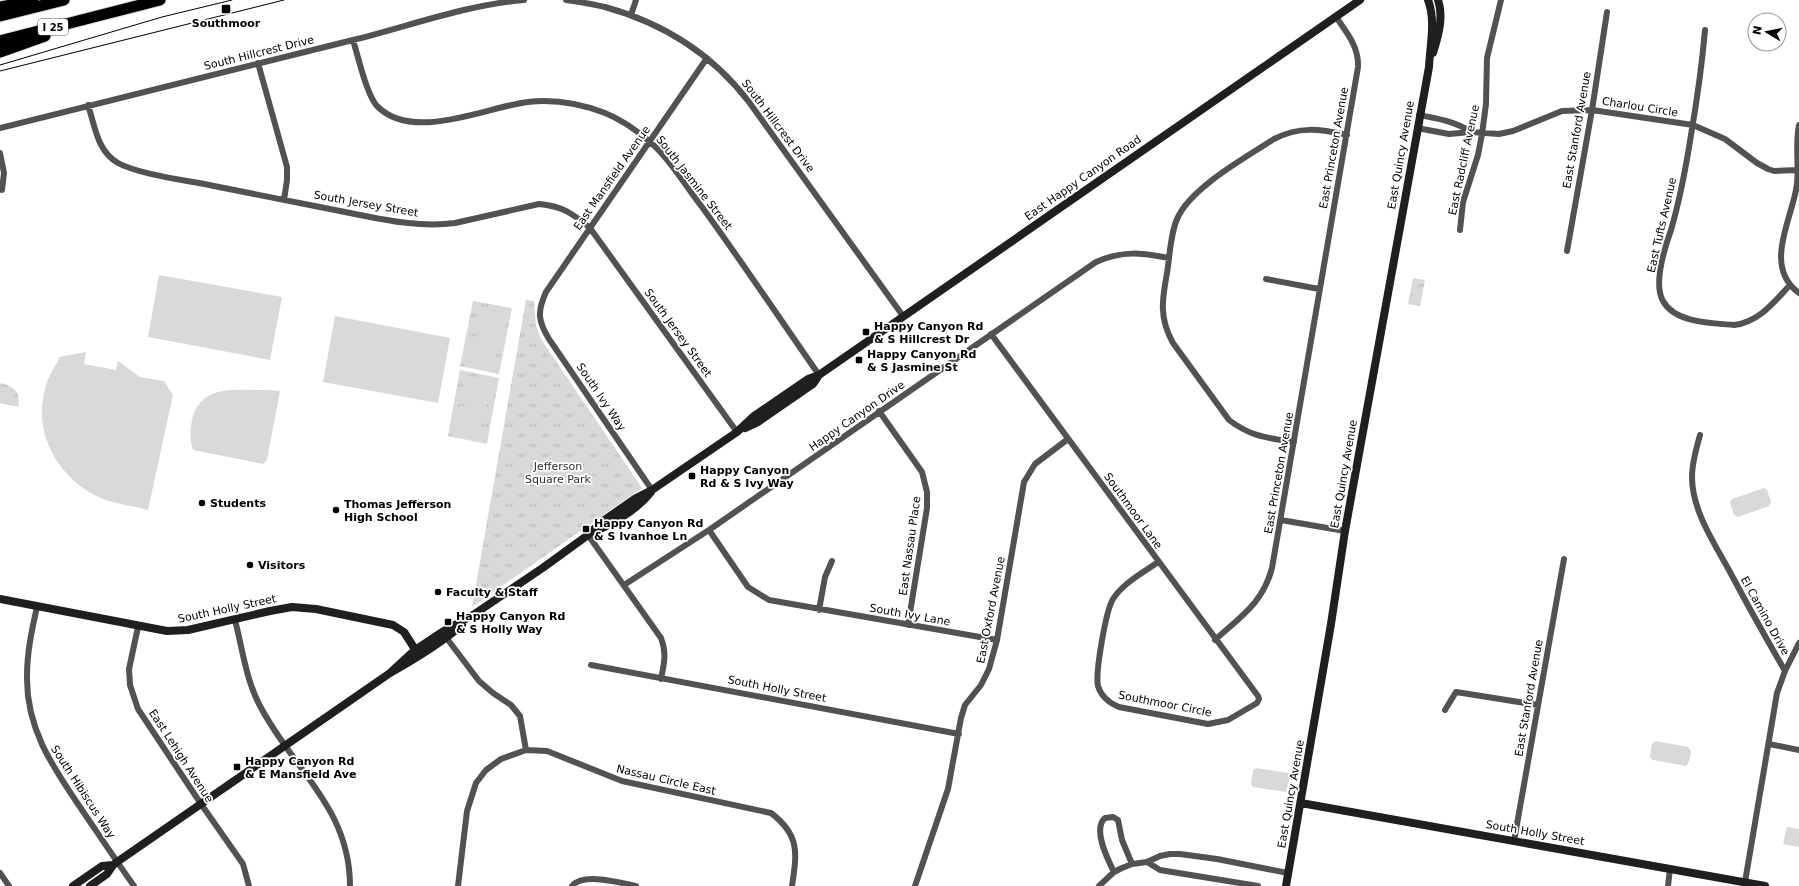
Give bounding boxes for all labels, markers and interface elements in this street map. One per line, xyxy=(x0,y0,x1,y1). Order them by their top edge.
marker: Southmoor xyxy=(220,3,232,15)
north arrow xyxy=(1747,12,1787,52)
place label: Southmoor xyxy=(192,17,261,30)
road number: I 25 xyxy=(38,19,68,35)
text: N xyxy=(1750,25,1765,36)
street label: South Hillcrest Drive xyxy=(203,33,316,73)
street label: East Stanford Avenue xyxy=(1560,70,1594,189)
street label: South Hillcrest Drive xyxy=(739,77,817,175)
street label: East Princeton Avenue xyxy=(1317,86,1351,210)
street label: Charlou Circle xyxy=(1601,95,1679,119)
street label: East Quincy Avenue xyxy=(1385,100,1417,210)
street label: East Radcliff Avenue xyxy=(1446,103,1482,216)
street label: East Mansfield Avenue xyxy=(571,123,653,233)
street label: South Jasmine Street xyxy=(653,133,735,233)
street label: East Happy Canyon Road xyxy=(1022,133,1144,223)
street label: East Tufts Avenue xyxy=(1645,176,1679,274)
street label: South Jersey Street xyxy=(313,188,420,220)
street label: South Jersey Street xyxy=(642,286,715,380)
place label: Happy Canyon Rd & S Hillcrest Dr xyxy=(874,320,983,346)
marker: Happy Canyon Rd & S Hillcrest Dr xyxy=(861,327,871,337)
place label: Happy Canyon Rd & S Jasmine St xyxy=(867,348,976,374)
marker: Happy Canyon Rd & S Jasmine St xyxy=(854,355,864,365)
street label: South Ivy Way xyxy=(574,361,629,434)
street label: Happy Canyon Drive xyxy=(807,378,907,454)
street label: East Princeton Avenue xyxy=(1262,411,1296,535)
street label: East Quincy Avenue xyxy=(1328,419,1360,529)
park label: Jefferson Square Park xyxy=(525,460,592,486)
place label: Happy Canyon Rd & S Ivy Way xyxy=(700,464,794,490)
street label: Southmoor Lane xyxy=(1101,470,1165,552)
marker: Happy Canyon Rd & S Ivy Way xyxy=(687,471,697,481)
street label: East Nassau Place xyxy=(897,495,923,596)
place label: Students xyxy=(210,497,266,510)
marker: Students xyxy=(197,498,207,508)
place label: Thomas Jefferson High School xyxy=(344,498,451,524)
marker: Thomas Jefferson High School xyxy=(331,505,341,515)
place label: Happy Canyon Rd & S Ivanhoe Ln xyxy=(594,517,703,543)
marker: Happy Canyon Rd & S Ivanhoe Ln xyxy=(581,524,591,534)
street label: East Oxford Avenue xyxy=(974,555,1008,665)
place label: Visitors xyxy=(258,559,306,572)
marker: Visitors xyxy=(245,560,255,570)
street label: El Camino Drive xyxy=(1738,574,1792,658)
place label: Faculty & Staff xyxy=(446,586,538,599)
marker: Faculty & Staff xyxy=(433,587,443,597)
street label: South Holly Street xyxy=(177,592,278,626)
street label: South Ivy Lane xyxy=(869,601,952,629)
place label: Happy Canyon Rd & S Holly Way xyxy=(456,610,565,636)
marker: Happy Canyon Rd & S Holly Way xyxy=(443,617,453,627)
street label: East Stanford Avenue xyxy=(1512,638,1546,757)
street label: South Holly Street xyxy=(727,673,828,705)
street label: Southmoor Circle xyxy=(1117,689,1213,719)
street label: East Lehigh Avenue xyxy=(146,707,216,805)
street label: East Quincy Avenue xyxy=(1275,739,1307,849)
street label: South Hibiscus Way xyxy=(48,743,118,841)
place label: Happy Canyon Rd & E Mansfield Ave xyxy=(245,755,356,781)
marker: Happy Canyon Rd & E Mansfield Ave xyxy=(232,762,242,772)
street label: Nassau Circle East xyxy=(615,762,718,798)
street label: South Holly Street xyxy=(1485,818,1586,848)

